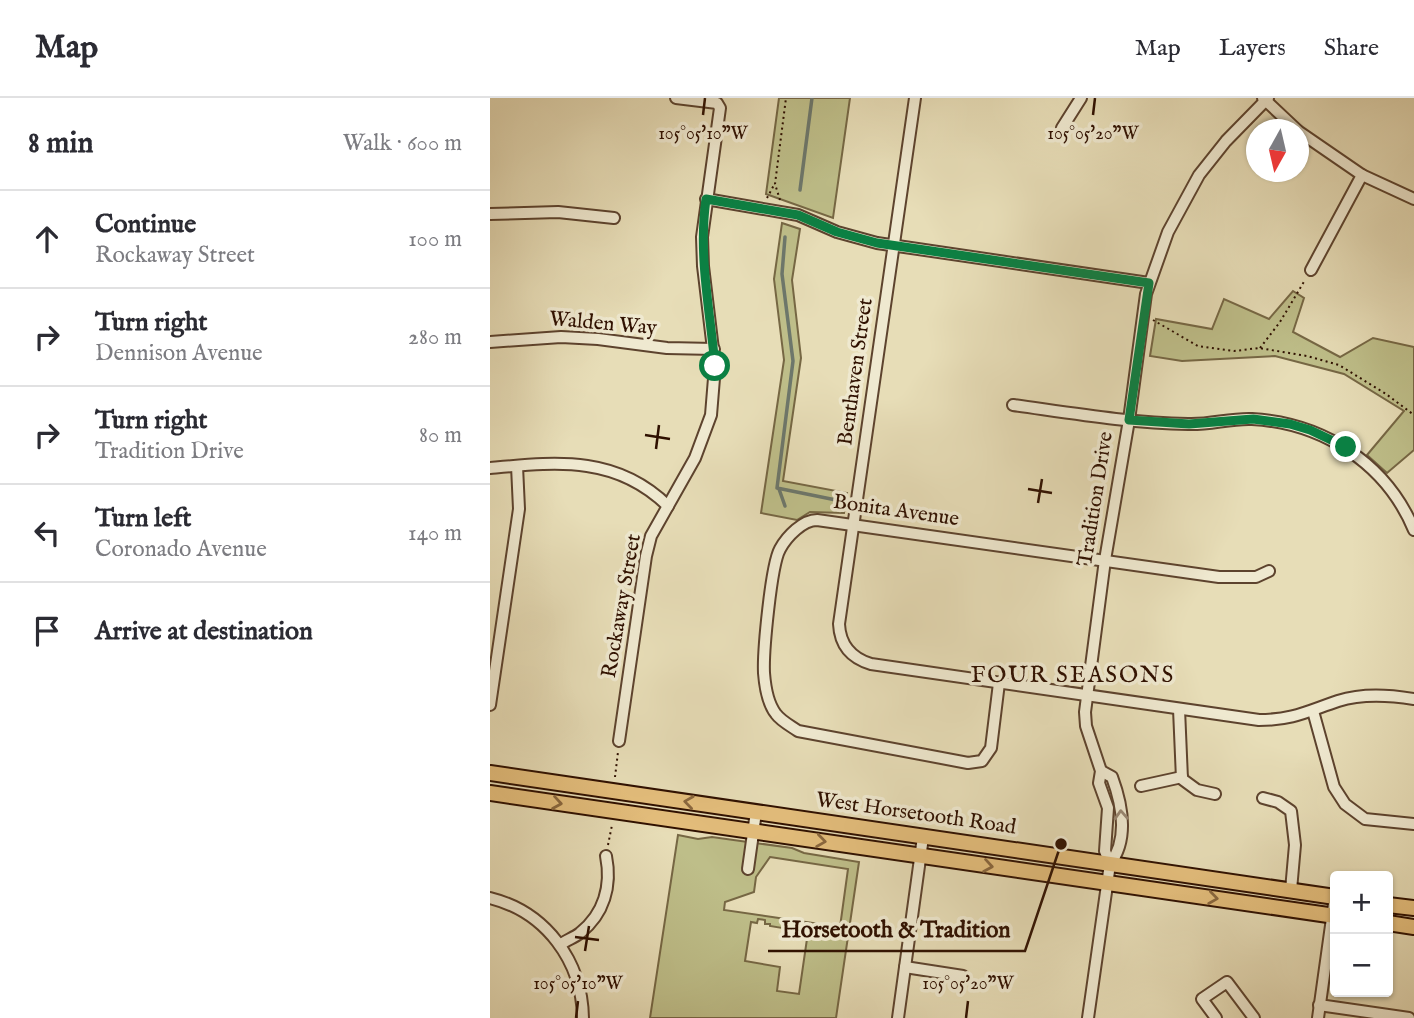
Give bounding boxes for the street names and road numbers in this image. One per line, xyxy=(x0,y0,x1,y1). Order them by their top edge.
street label: Benthaven Street xyxy=(832,297,880,447)
street label: Walden Way xyxy=(548,306,659,342)
street label: Tradition Drive xyxy=(1072,429,1120,568)
street label: Bonita Avenue xyxy=(831,489,961,533)
street label: Rockaway Street xyxy=(596,532,648,680)
street label: West Horsetooth Road xyxy=(814,787,1019,842)

